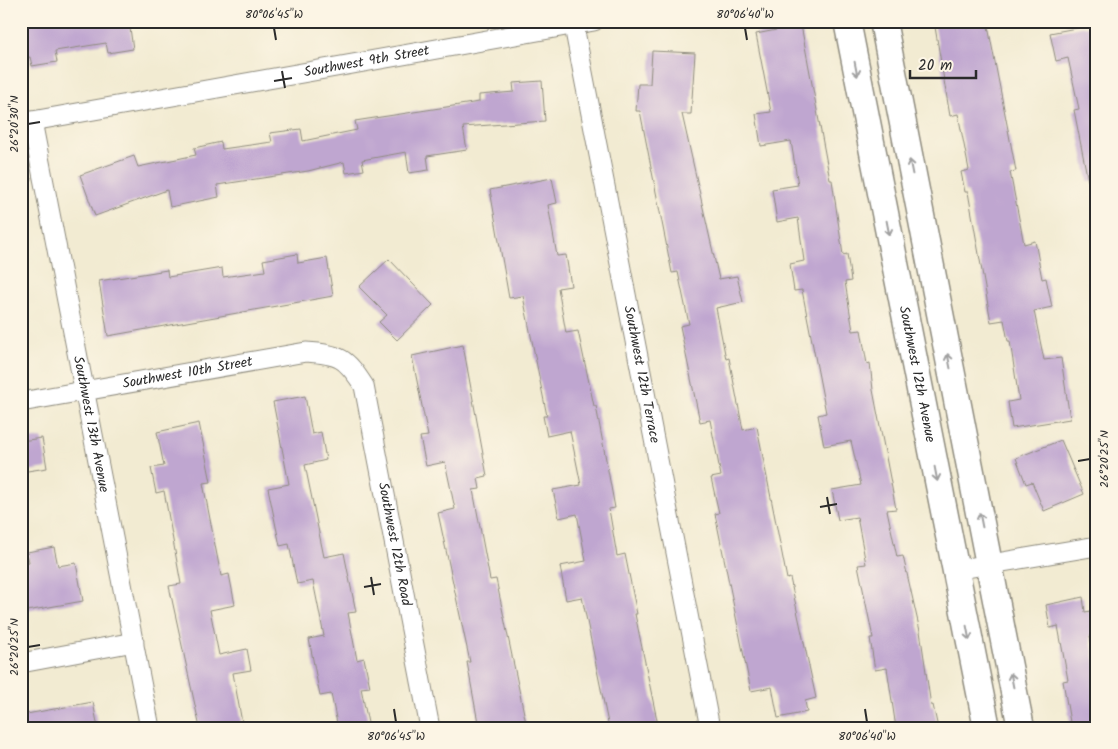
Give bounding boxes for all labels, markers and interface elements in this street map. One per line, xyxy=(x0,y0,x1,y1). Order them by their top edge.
text: 80°06'45"W xyxy=(245,5,303,24)
text: 80°06'40"W xyxy=(716,5,774,24)
street label: Southwest 9th Street xyxy=(302,39,432,83)
scale bar xyxy=(910,48,977,80)
text: 20 m xyxy=(918,54,952,78)
one-way arrow xyxy=(852,61,862,77)
text: 26°20'30"N xyxy=(5,95,24,153)
one-way arrow xyxy=(906,160,916,176)
one-way arrow xyxy=(884,220,893,236)
street label: Southwest 12th Terrace xyxy=(617,304,666,446)
street label: Southwest 12th Avenue xyxy=(893,304,941,445)
street label: Southwest 10th Street xyxy=(121,350,255,395)
one-way arrow xyxy=(944,353,954,369)
street label: Southwest 13th Avenue xyxy=(67,354,115,495)
text: 26°20'25"N xyxy=(1095,430,1114,488)
one-way arrow xyxy=(932,465,942,481)
street label: Southwest 12th Road xyxy=(372,480,417,609)
one-way arrow xyxy=(975,513,985,529)
text: 26°20'25"N xyxy=(5,618,24,676)
one-way arrow xyxy=(964,625,973,641)
one-way arrow xyxy=(1006,672,1016,688)
text: 80°06'45"W xyxy=(367,727,425,746)
text: 80°06'40"W xyxy=(838,727,896,746)

